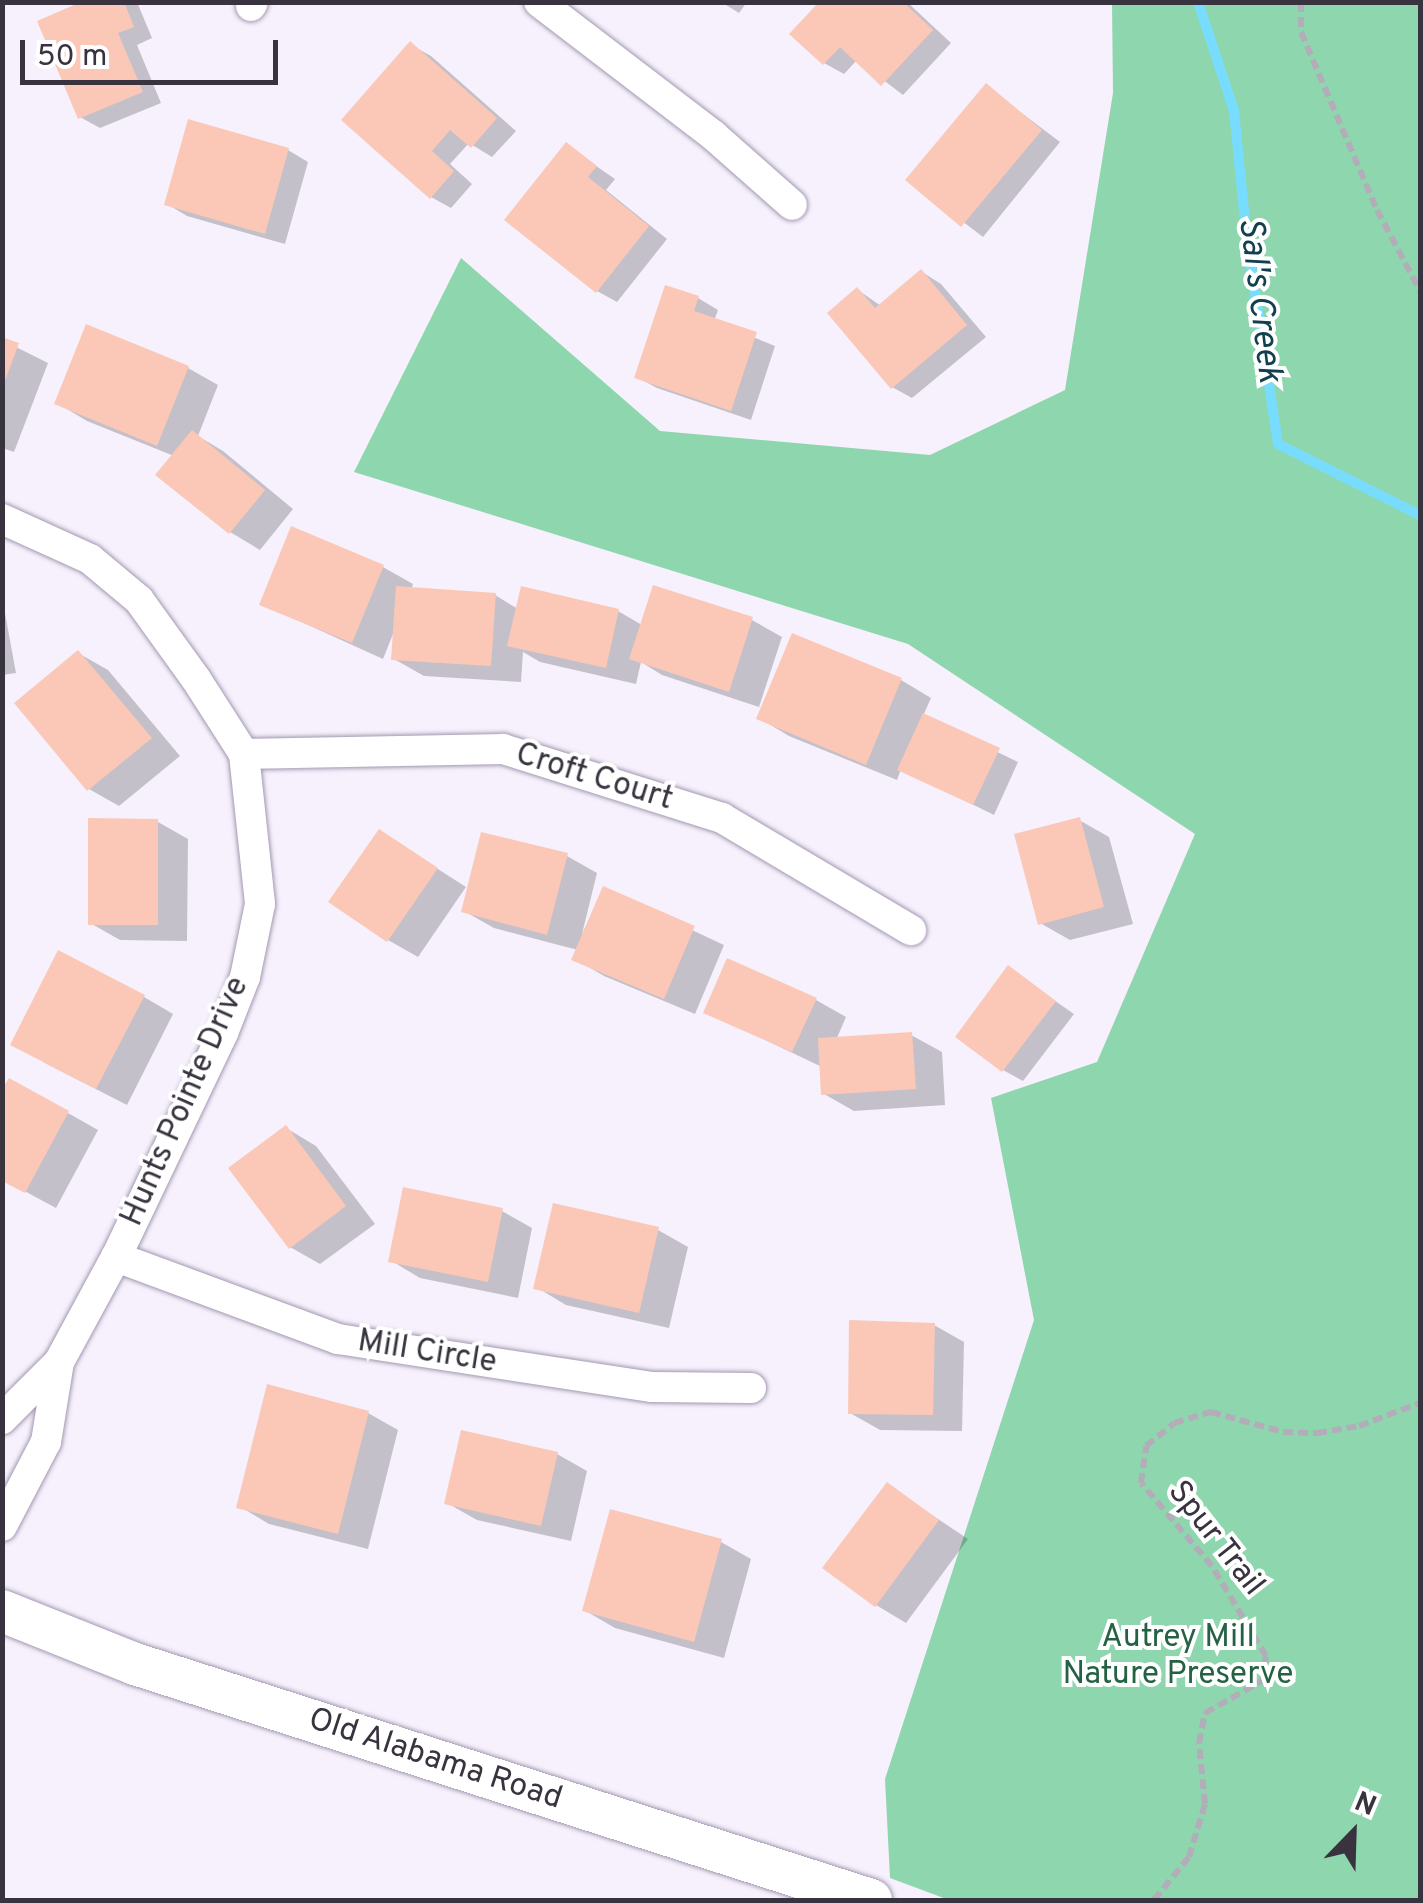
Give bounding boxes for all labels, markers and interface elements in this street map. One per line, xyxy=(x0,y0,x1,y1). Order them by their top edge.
scale bar xyxy=(25,20,282,82)
text: 50 m xyxy=(37,39,107,76)
water label: Sal's Creek xyxy=(1228,215,1290,385)
street label: Croft Court xyxy=(511,736,677,820)
street label: Hunts Pointe Drive xyxy=(114,971,258,1233)
street label: Mill Circle xyxy=(355,1323,499,1383)
street label: Spur Trail xyxy=(1158,1473,1272,1605)
park label: Autrey Mill Nature Preserve xyxy=(1062,1620,1294,1695)
street label: Old Alabama Road xyxy=(303,1701,567,1819)
north arrow xyxy=(1303,1783,1403,1883)
text: N xyxy=(1348,1785,1381,1826)

